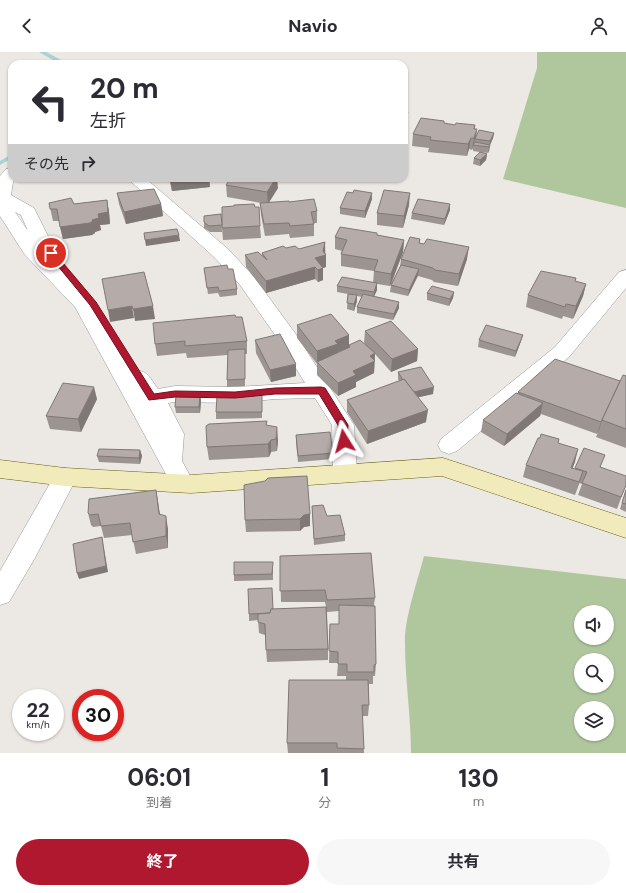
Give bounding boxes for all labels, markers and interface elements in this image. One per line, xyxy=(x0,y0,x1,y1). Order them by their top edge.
text: Navio xyxy=(288,14,338,38)
icon: back xyxy=(16,15,38,37)
icon: person xyxy=(588,15,610,37)
text: 20 m xyxy=(90,70,159,107)
icon: left xyxy=(24,76,76,128)
text: 左折 xyxy=(90,109,126,133)
icon: right xyxy=(77,152,99,174)
text: その先 xyxy=(24,154,69,174)
pin xyxy=(34,236,68,270)
icon: arrive xyxy=(40,242,62,264)
position arrow xyxy=(323,420,365,462)
map controls xyxy=(574,605,614,741)
button: sound xyxy=(574,605,614,645)
button: search xyxy=(574,653,614,693)
speed limit sign: 30 xyxy=(72,689,124,741)
text: 22 xyxy=(26,697,50,723)
button: layers xyxy=(574,701,614,741)
text: km/h xyxy=(26,718,50,731)
text: 06:01 xyxy=(127,762,191,793)
text: 1 xyxy=(320,762,329,793)
text: 130 xyxy=(459,763,499,794)
text: m xyxy=(473,793,484,810)
text: 到着 xyxy=(146,794,172,811)
text: 分 xyxy=(318,794,331,811)
button: 終了 xyxy=(16,839,309,885)
button: 共有 xyxy=(317,839,610,885)

